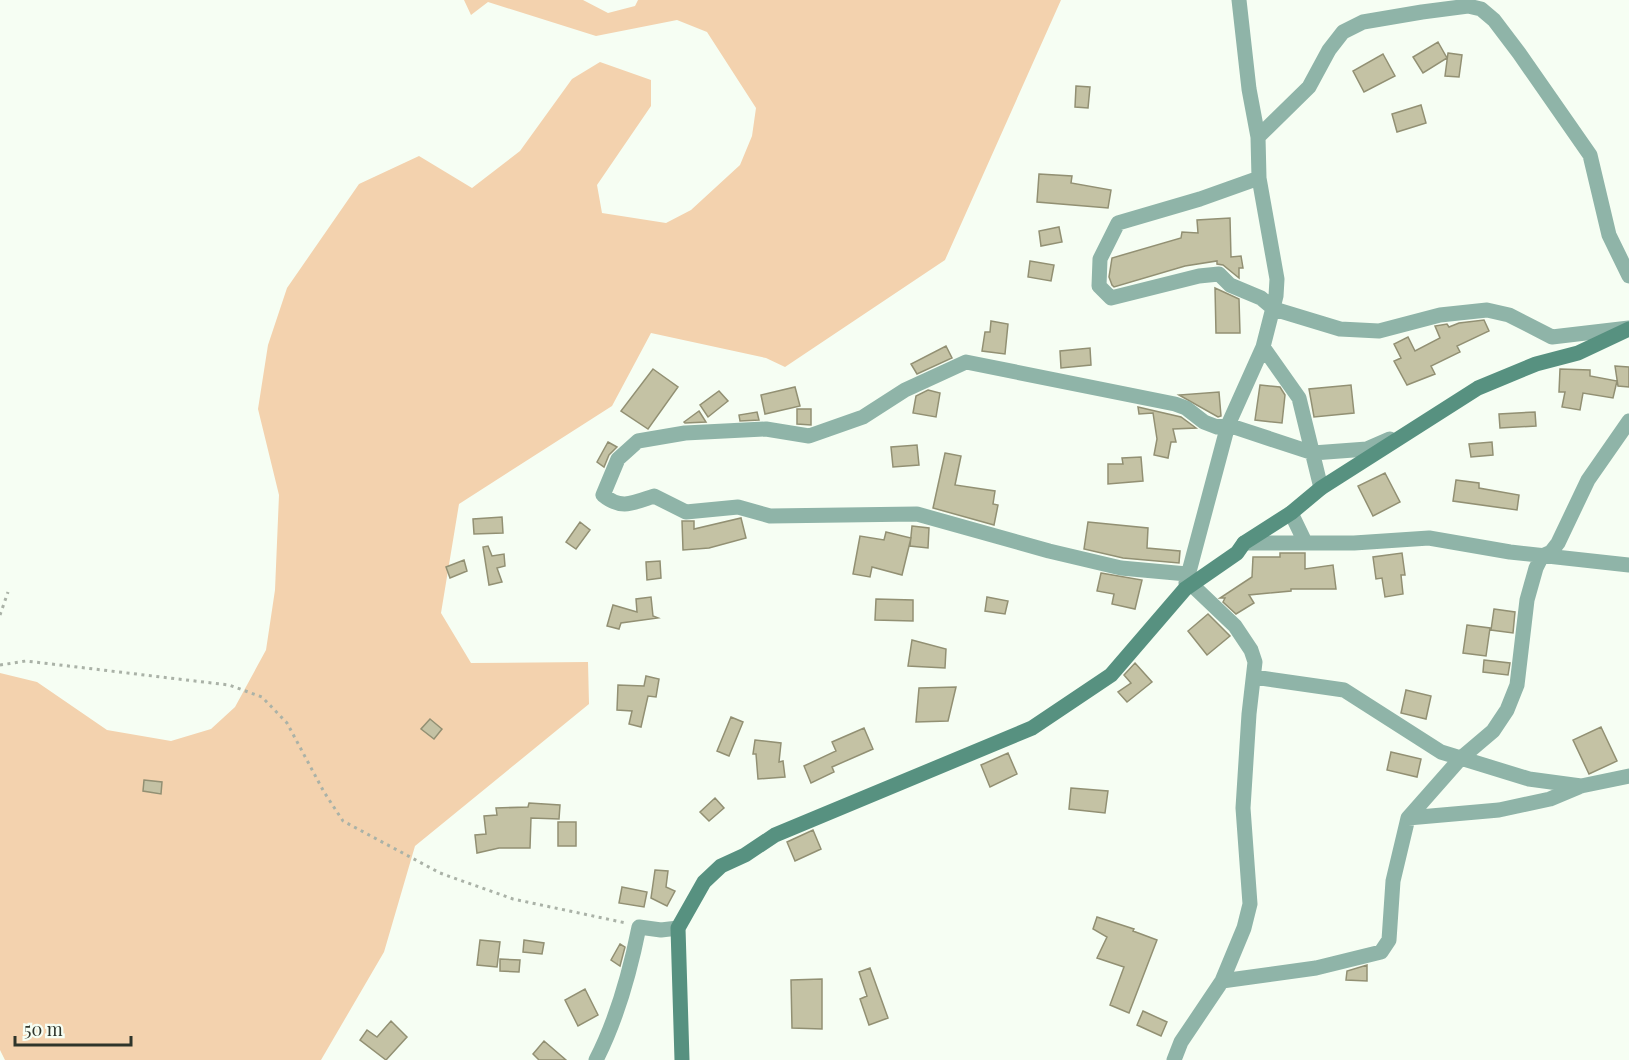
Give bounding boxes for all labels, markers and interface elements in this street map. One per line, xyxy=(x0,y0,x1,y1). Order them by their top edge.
scale bar xyxy=(15,1009,130,1047)
text: 50 m xyxy=(24,1017,63,1041)

